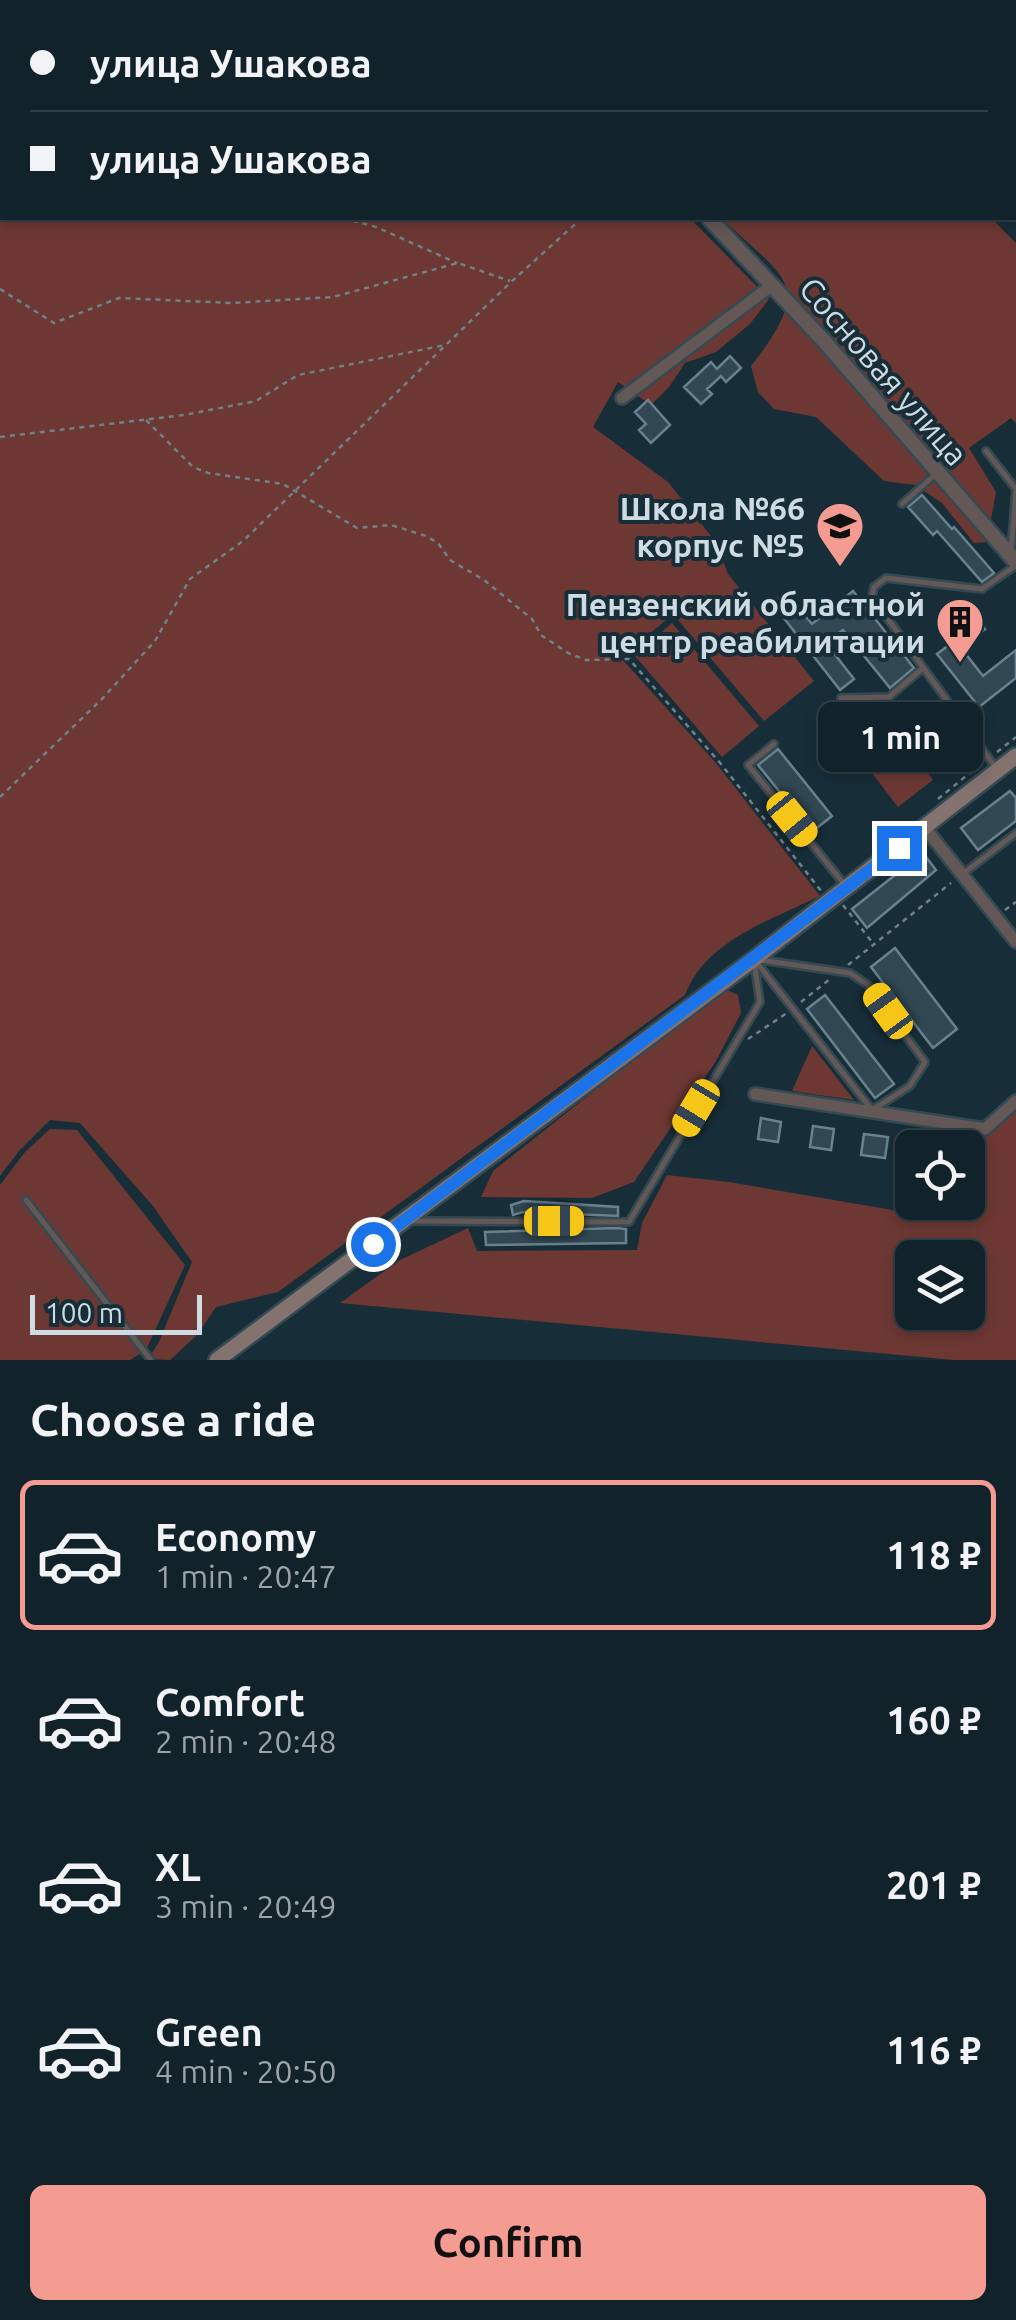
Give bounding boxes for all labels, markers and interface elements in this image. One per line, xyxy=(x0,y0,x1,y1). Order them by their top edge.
text: улица Ушакова xyxy=(90,42,372,84)
text: улица Ушакова xyxy=(90,138,372,180)
street label: Сосновая улица xyxy=(793,270,975,472)
place label: Школа №66 корпус №5 xyxy=(620,490,805,563)
school or university icon: Школа №66 корпус №5 xyxy=(814,500,866,568)
place label: Пензенский областной центр реабилитации xyxy=(566,586,925,659)
building icon: Пензенский областной центр реабилитации xyxy=(934,596,986,664)
callout: 1 min xyxy=(816,703,982,773)
text: 1 min xyxy=(860,719,941,755)
car xyxy=(761,786,823,852)
route end xyxy=(877,826,922,871)
car xyxy=(858,978,918,1044)
car xyxy=(668,1075,724,1141)
map controls xyxy=(895,1130,985,1330)
button: locate xyxy=(895,1130,985,1220)
car xyxy=(524,1206,584,1236)
route start xyxy=(351,1222,396,1267)
button: layers xyxy=(895,1240,985,1330)
scale bar xyxy=(30,1290,202,1334)
text: 100 m xyxy=(45,1297,123,1328)
text: Choose a ride xyxy=(30,1394,316,1445)
icon: car xyxy=(35,1510,125,1600)
text: Economy xyxy=(155,1516,316,1558)
text: 118 ₽ xyxy=(886,1534,981,1576)
text: 1 min · 20:47 xyxy=(155,1558,337,1594)
icon: car xyxy=(35,1675,125,1765)
text: Comfort xyxy=(155,1681,305,1723)
text: 160 ₽ xyxy=(886,1699,981,1741)
text: 2 min · 20:48 xyxy=(155,1723,337,1759)
icon: car xyxy=(35,1840,125,1930)
text: XL xyxy=(155,1846,201,1888)
text: 201 ₽ xyxy=(886,1864,981,1906)
text: 3 min · 20:49 xyxy=(155,1888,337,1924)
icon: car xyxy=(35,2005,125,2095)
text: Green xyxy=(155,2011,263,2053)
text: 116 ₽ xyxy=(886,2029,981,2071)
text: 4 min · 20:50 xyxy=(155,2053,337,2089)
button: Confirm xyxy=(30,2185,986,2300)

